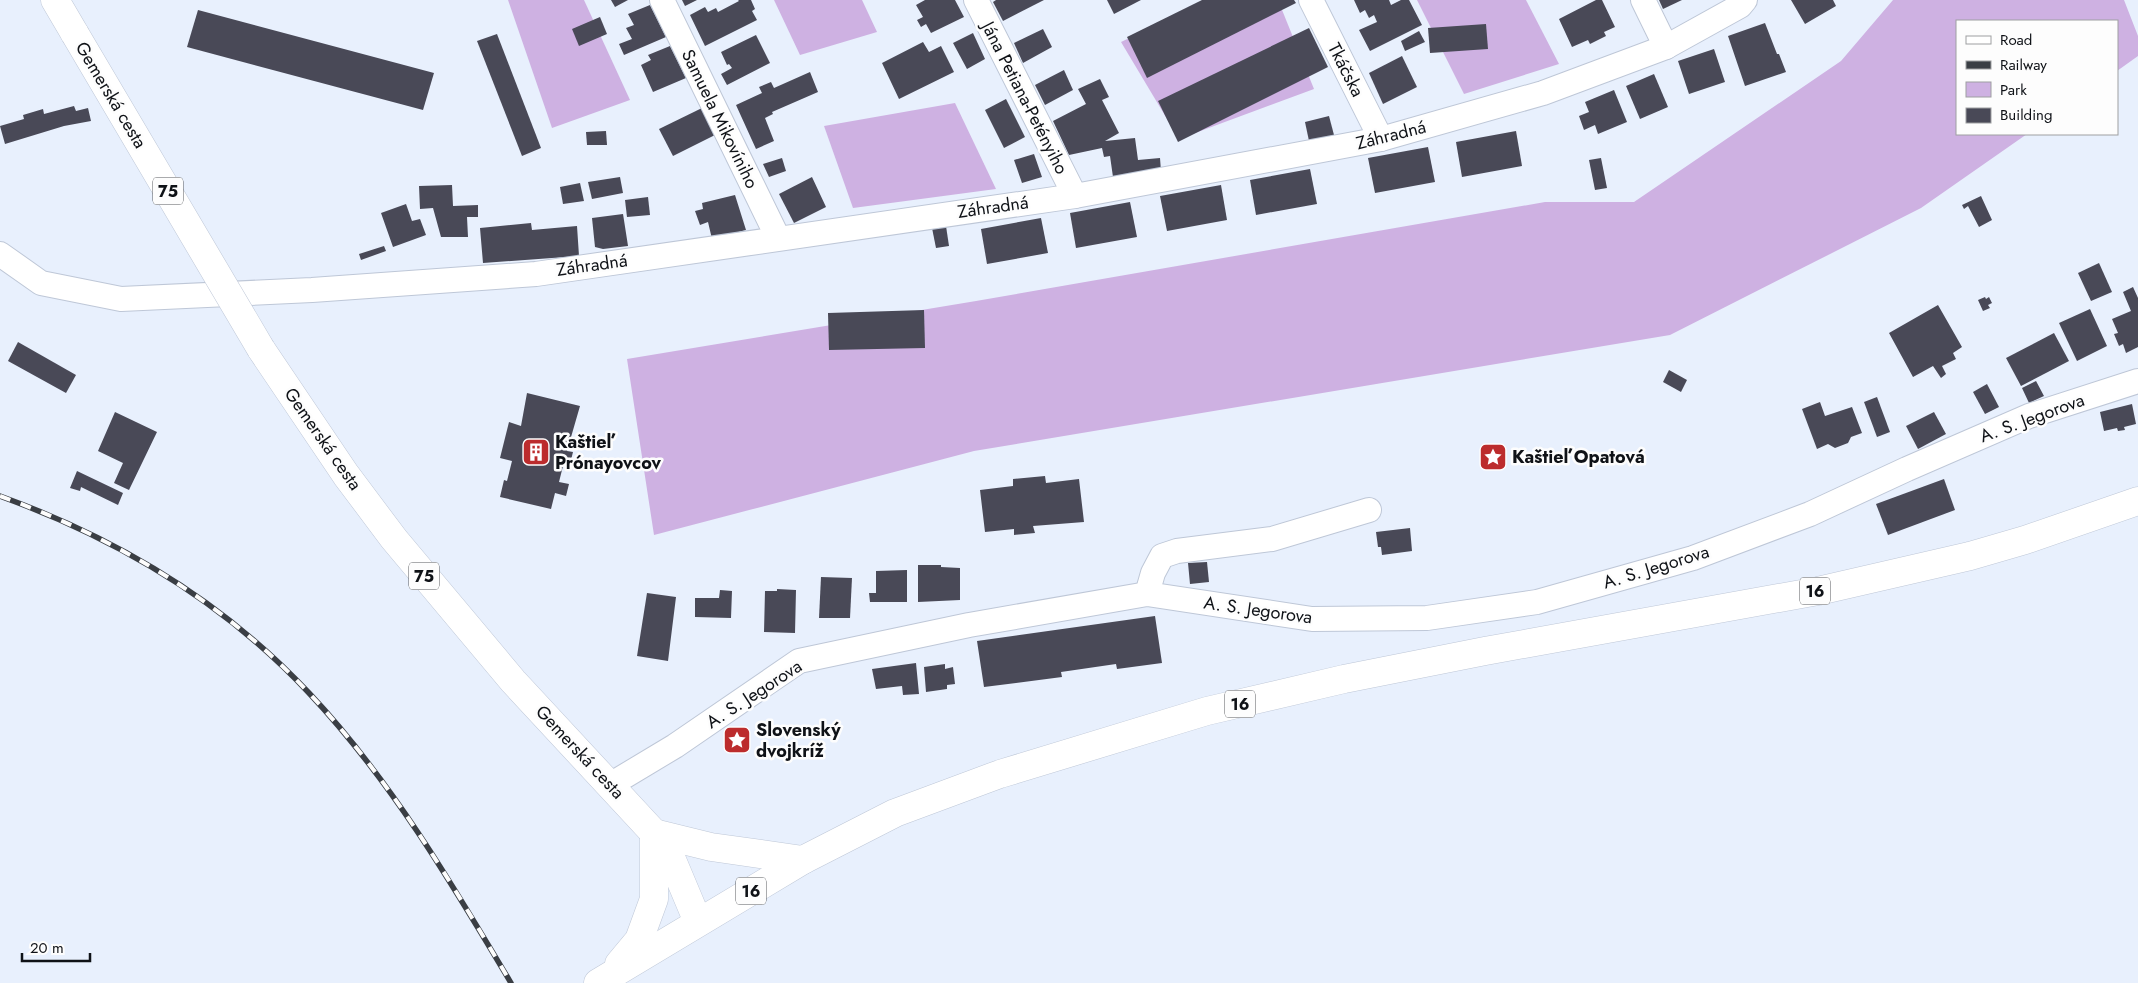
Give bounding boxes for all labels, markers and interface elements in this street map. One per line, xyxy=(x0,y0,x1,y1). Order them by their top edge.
street label: Jána Petiana-Petényiho xyxy=(974,15,1075,179)
legend xyxy=(1956,20,2118,135)
text: Road xyxy=(2000,29,2032,51)
street label: Gemerská cesta xyxy=(69,37,153,153)
street label: Tkáčska xyxy=(1321,38,1371,102)
street label: Samuela Mikovíniho xyxy=(675,45,765,193)
text: Railway xyxy=(2000,54,2047,76)
text: Park xyxy=(2000,79,2027,101)
text: Building xyxy=(2000,104,2052,126)
street label: Záhradná xyxy=(1353,114,1429,156)
road number: 75 xyxy=(153,178,183,205)
street label: Záhradná xyxy=(956,189,1030,225)
street label: Záhradná xyxy=(555,247,629,283)
street label: Gemerská cesta xyxy=(278,382,368,496)
street label: A. S. Jegorova xyxy=(1976,387,2088,449)
place label: Kaštieľ Prónayovcov xyxy=(555,429,661,476)
building icon: Kaštieľ Prónayovcov xyxy=(521,437,551,467)
place icon: Kaštieľ Opatová xyxy=(1478,442,1508,472)
place label: Kaštieľ Opatová xyxy=(1512,444,1645,470)
street label: A. S. Jegorova xyxy=(1600,539,1712,595)
road number: 75 xyxy=(409,562,439,590)
road number: 16 xyxy=(1800,578,1830,604)
street label: A. S. Jegorova xyxy=(1202,589,1314,631)
street label: A. S. Jegorova xyxy=(701,653,807,735)
road number: 16 xyxy=(1225,691,1255,718)
street label: Gemerská cesta xyxy=(530,699,630,805)
place label: Slovenský dvojkríž xyxy=(756,717,841,764)
place icon: Slovenský dvojkríž xyxy=(722,725,752,755)
road number: 16 xyxy=(736,878,766,904)
scale bar xyxy=(22,930,90,962)
text: 20 m xyxy=(30,937,64,959)

